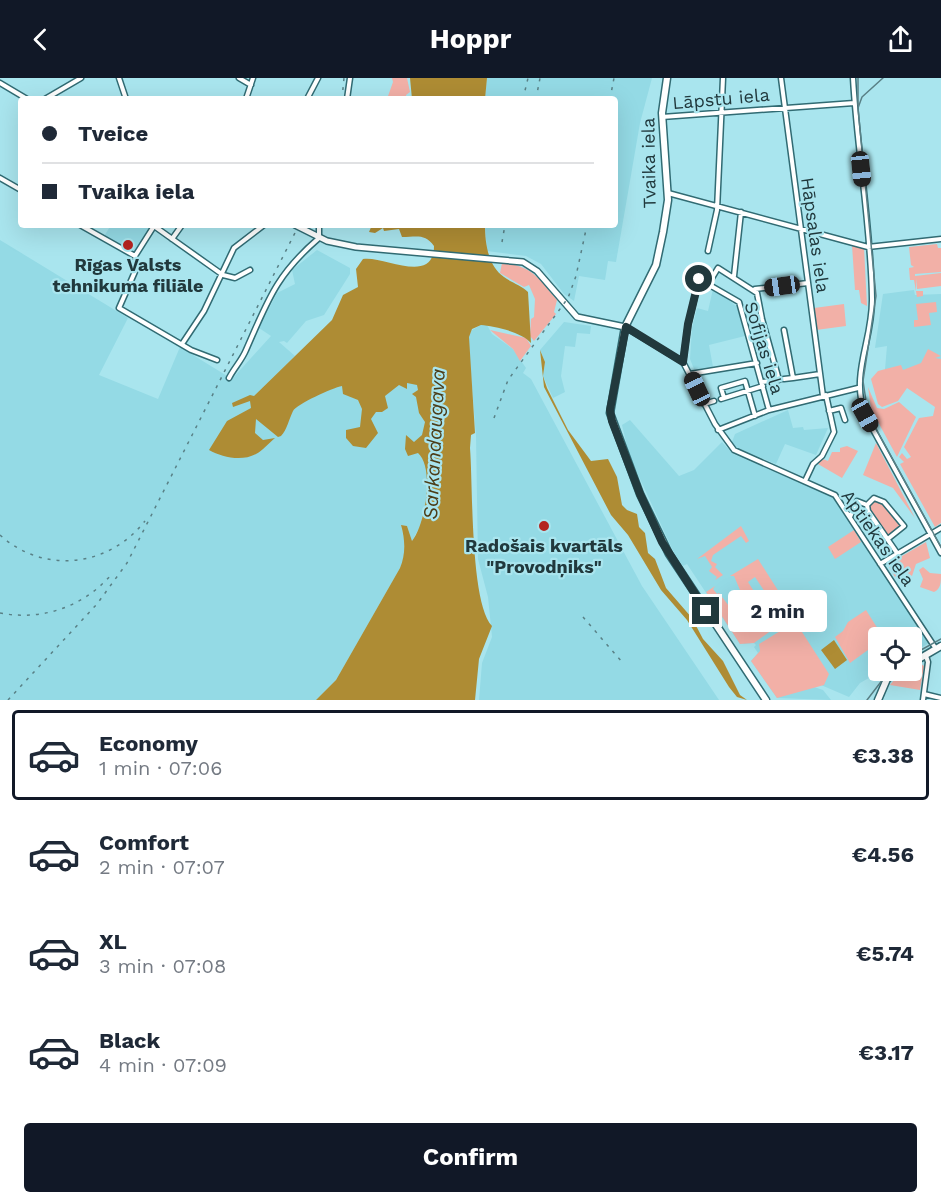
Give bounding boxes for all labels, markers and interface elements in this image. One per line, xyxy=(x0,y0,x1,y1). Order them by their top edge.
icon: back xyxy=(24,23,57,56)
text: Hoppr xyxy=(430,23,511,55)
icon: share xyxy=(884,23,917,56)
street label: Lāpstu iela xyxy=(672,84,770,113)
street label: Tvaika iela xyxy=(637,118,660,209)
text: Tveice xyxy=(78,121,148,146)
car xyxy=(850,150,872,188)
street label: Hāpsalas iela xyxy=(797,176,834,294)
text: Tvaika iela xyxy=(78,179,195,204)
marker: Rīgas Valsts tehnikuma filiāle xyxy=(121,238,135,252)
place label: Rīgas Valsts tehnikuma filiāle xyxy=(53,254,203,296)
route start xyxy=(685,265,712,292)
car xyxy=(763,275,801,297)
street label: Sofijas iela xyxy=(740,299,788,397)
water label: Sarkandaugava xyxy=(418,368,450,520)
car xyxy=(681,369,713,409)
car xyxy=(848,395,882,435)
street label: Aptiekas iela xyxy=(838,486,919,590)
marker: Radošais kvartāls "Provodņiks" xyxy=(537,519,551,533)
place label: Radošais kvartāls "Provodņiks" xyxy=(465,535,623,578)
callout: 2 min xyxy=(727,590,826,632)
route end xyxy=(692,597,719,624)
text: 2 min xyxy=(750,599,805,623)
map controls xyxy=(868,627,922,681)
button: locate xyxy=(868,627,922,681)
icon: car xyxy=(27,728,81,782)
text: Economy xyxy=(99,731,198,756)
text: €3.38 xyxy=(852,743,914,768)
text: 1 min · 07:06 xyxy=(99,756,222,780)
icon: car xyxy=(27,827,81,881)
text: Comfort xyxy=(99,830,189,855)
text: €4.56 xyxy=(852,842,914,867)
text: 2 min · 07:07 xyxy=(99,855,225,879)
icon: car xyxy=(27,926,81,980)
text: XL xyxy=(99,929,127,954)
text: €5.74 xyxy=(856,941,914,966)
text: 3 min · 07:08 xyxy=(99,954,226,978)
icon: car xyxy=(27,1025,81,1079)
text: Black xyxy=(99,1028,160,1053)
text: €3.17 xyxy=(858,1040,914,1065)
text: 4 min · 07:09 xyxy=(99,1053,227,1077)
button: Confirm xyxy=(24,1123,917,1192)

